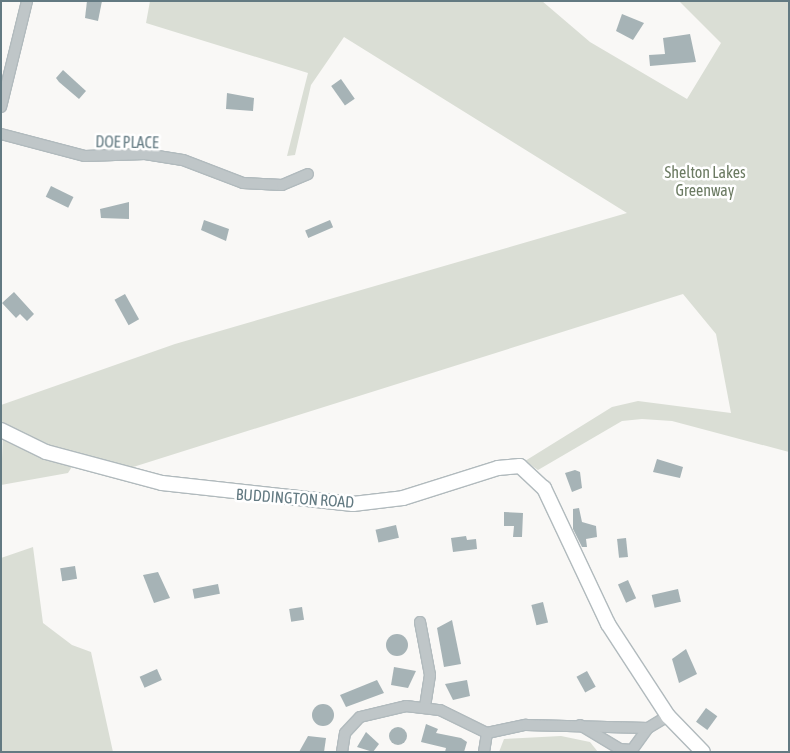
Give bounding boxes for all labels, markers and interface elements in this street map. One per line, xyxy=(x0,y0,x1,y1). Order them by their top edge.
street label: DOE PLACE xyxy=(95,132,159,152)
park label: Shelton Lakes Greenway xyxy=(664,162,746,200)
street label: BUDDINGTON ROAD xyxy=(235,484,355,512)

